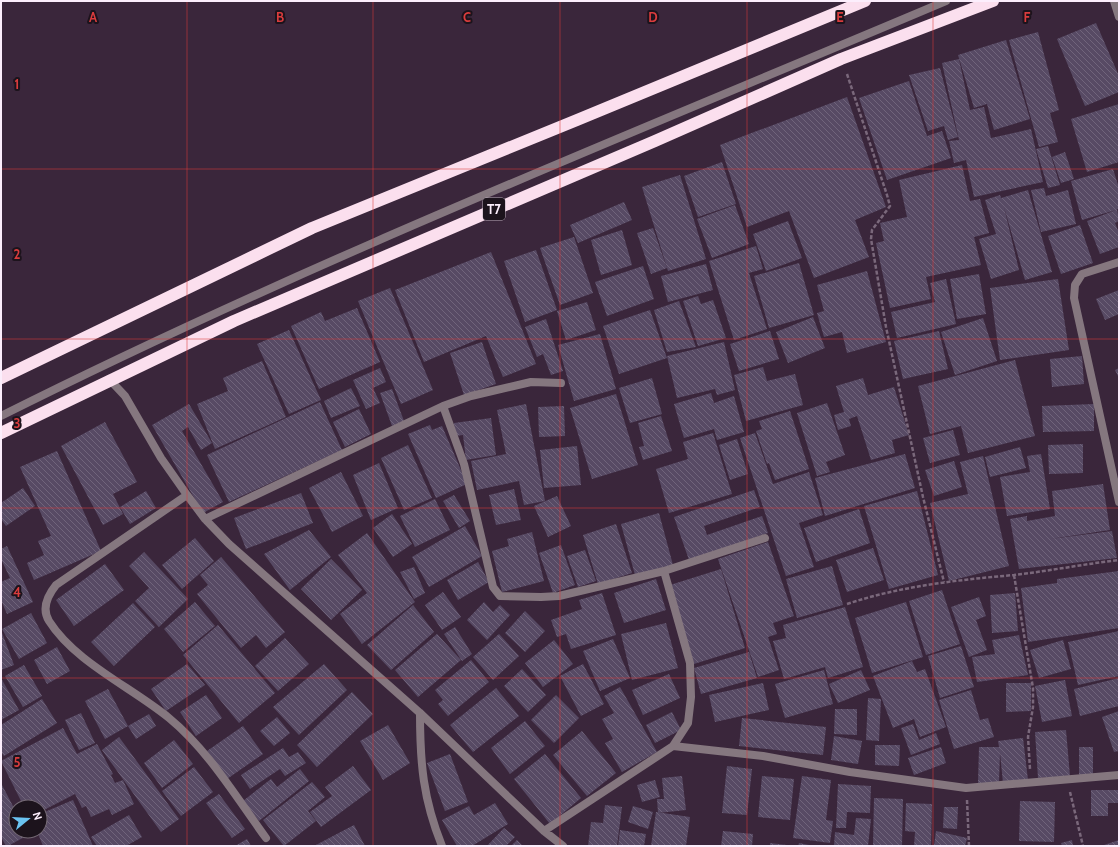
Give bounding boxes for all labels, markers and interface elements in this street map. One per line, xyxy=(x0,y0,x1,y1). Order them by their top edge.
text: A xyxy=(89,9,98,25)
text: B xyxy=(276,9,284,25)
text: C xyxy=(463,9,471,25)
text: D xyxy=(648,9,658,25)
text: E xyxy=(836,9,844,25)
text: F xyxy=(1024,9,1031,25)
text: 1 xyxy=(15,76,19,92)
road number: T7 xyxy=(483,198,505,220)
text: 2 xyxy=(14,246,21,262)
text: 3 xyxy=(13,415,21,431)
text: 4 xyxy=(13,584,21,600)
text: 5 xyxy=(14,754,21,770)
north arrow xyxy=(8,799,48,839)
text: N xyxy=(30,810,45,822)

